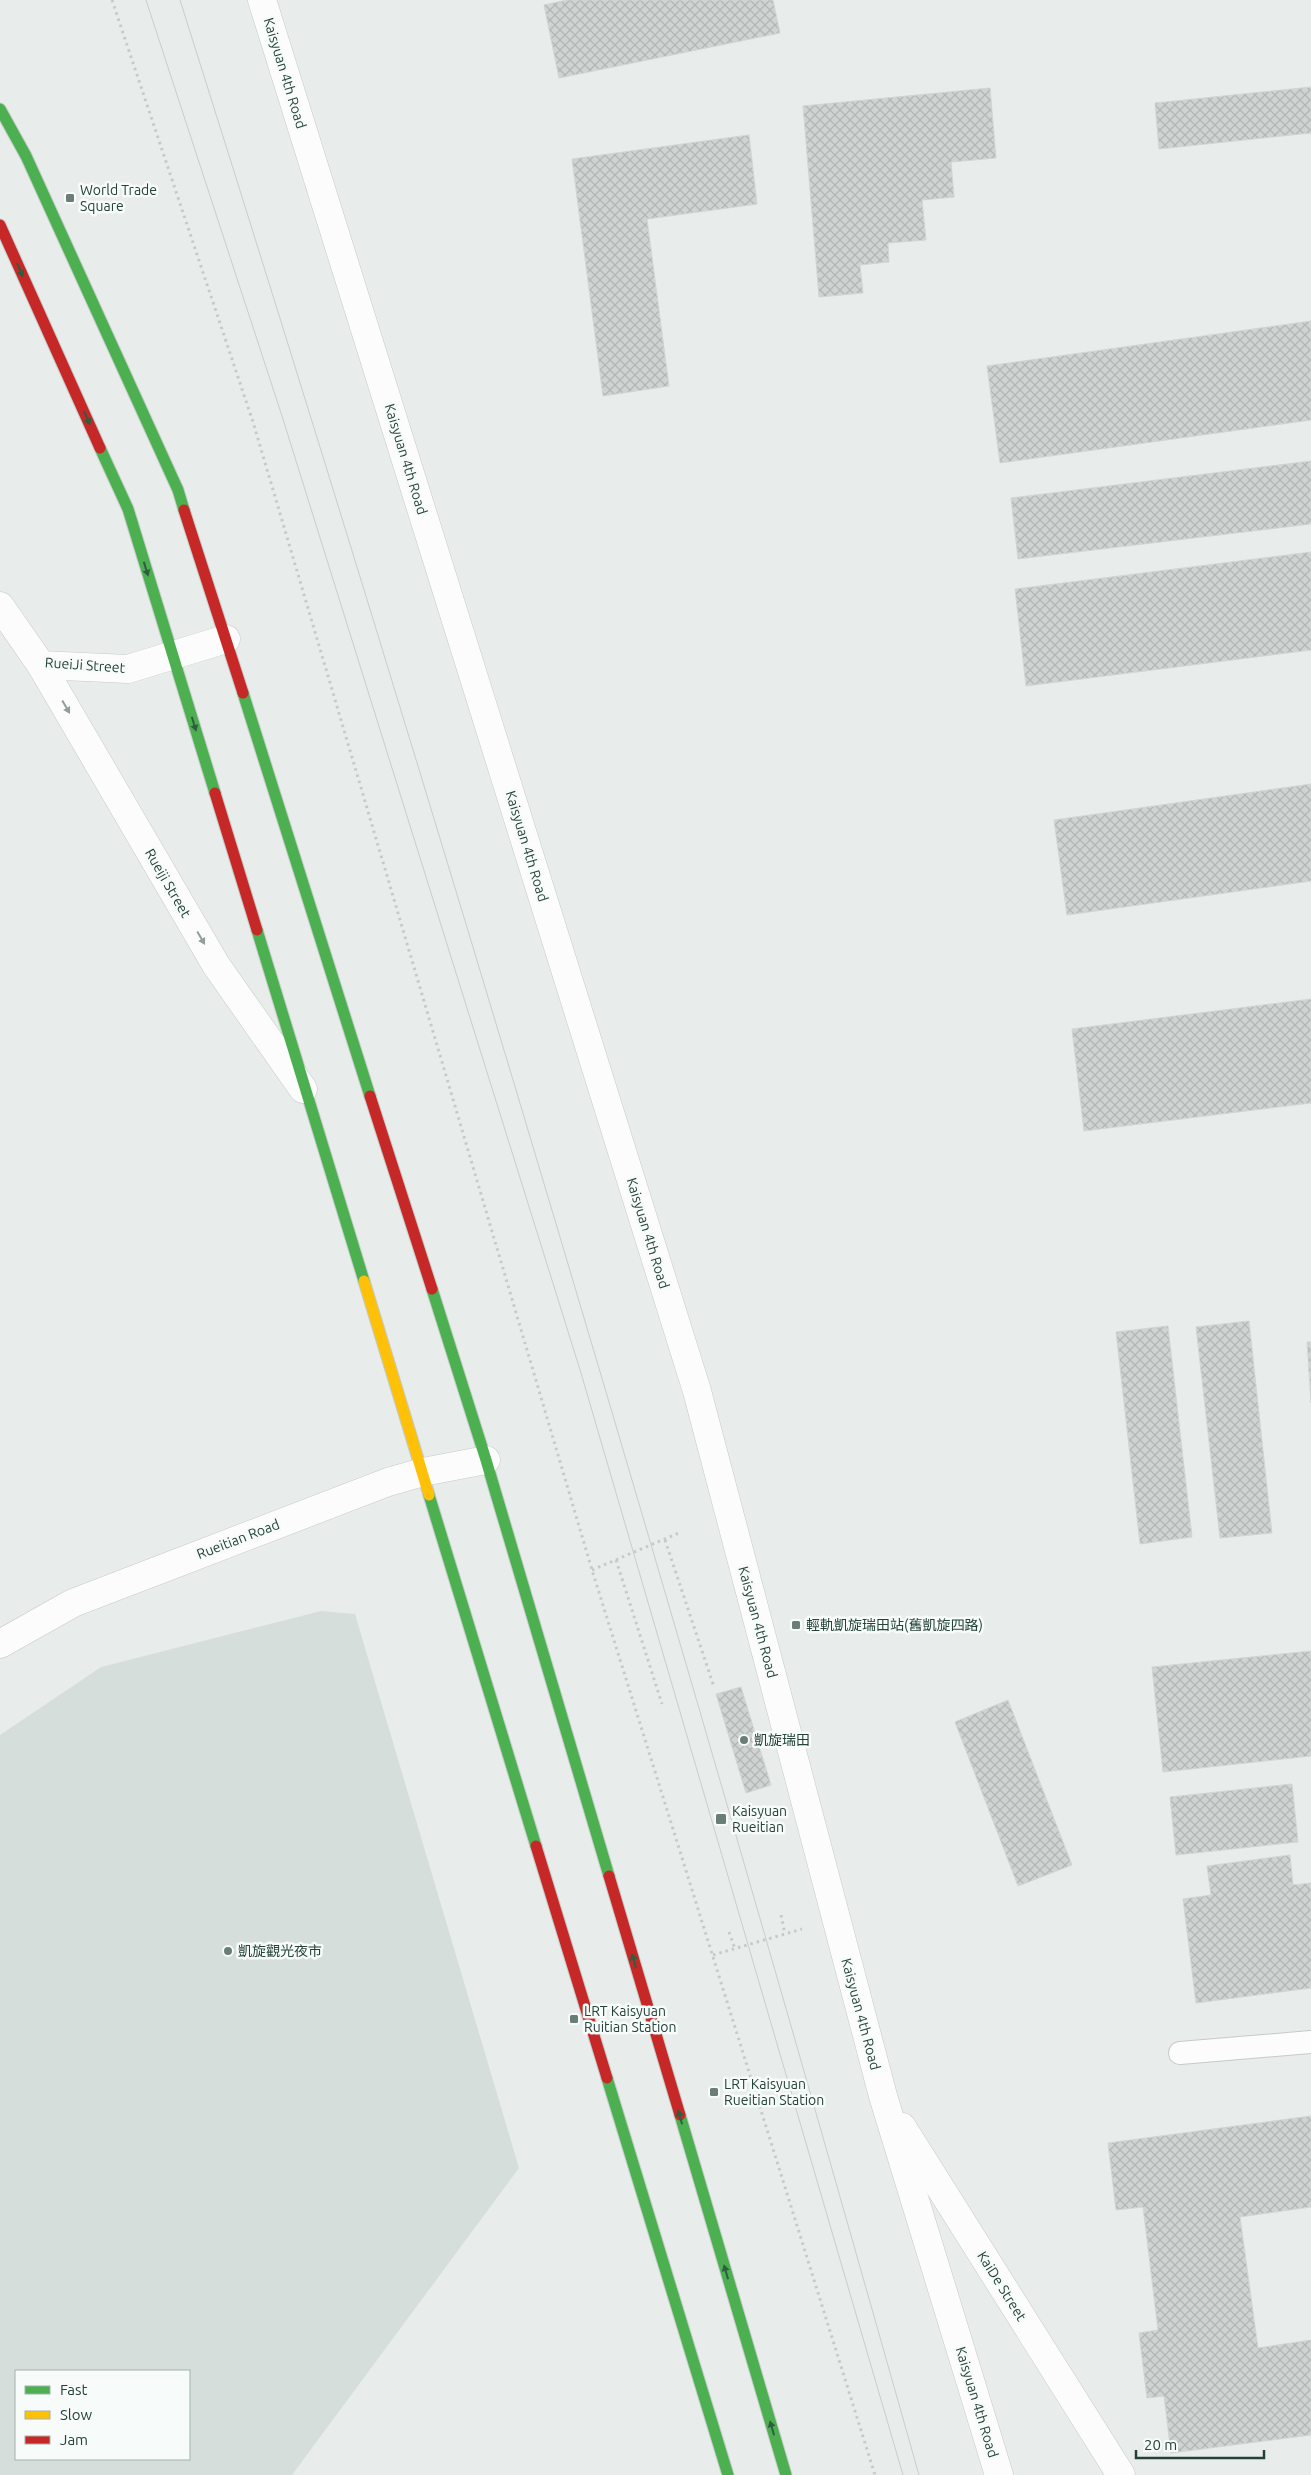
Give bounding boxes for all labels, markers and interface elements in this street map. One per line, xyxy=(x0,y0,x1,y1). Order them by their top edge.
street label: Kaisyuan 4th Road xyxy=(261,16,309,130)
place label: World Trade Square xyxy=(80,182,157,214)
marker: World Trade Square xyxy=(64,192,76,204)
one-way arrow xyxy=(16,263,24,277)
street label: Kaisyuan 4th Road xyxy=(382,402,430,516)
one-way arrow xyxy=(83,411,91,425)
one-way arrow xyxy=(143,561,151,576)
street label: RueiJi Street xyxy=(44,654,126,676)
one-way arrow xyxy=(62,700,70,715)
one-way arrow xyxy=(191,717,199,732)
street label: Kaisyuan 4th Road xyxy=(503,789,551,903)
street label: Rueiji Street xyxy=(142,846,194,921)
one-way arrow xyxy=(196,932,205,945)
street label: Kaisyuan 4th Road xyxy=(624,1176,672,1290)
street label: Rueitian Road xyxy=(194,1516,282,1562)
street label: Kaisyuan 4th Road xyxy=(735,1564,781,1680)
place label: 輕軌凱旋瑞田站(舊凱旋四路) xyxy=(806,1617,983,1633)
marker: 輕軌凱旋瑞田站(舊凱旋四路) xyxy=(790,1619,802,1631)
place label: 凱旋瑞田 xyxy=(754,1732,810,1748)
marker: 凱旋瑞田 xyxy=(738,1734,750,1746)
place label: Kaisyuan Rueitian xyxy=(732,1803,787,1835)
marker: Kaisyuan Rueitian xyxy=(714,1812,728,1826)
place label: 凱旋觀光夜市 xyxy=(238,1943,322,1959)
marker: 凱旋觀光夜市 xyxy=(222,1945,234,1957)
one-way arrow xyxy=(630,1953,638,1968)
street label: Kaisyuan 4th Road xyxy=(838,1956,884,2072)
place label: LRT Kaisyuan Ruitian Station xyxy=(584,2003,677,2035)
marker: LRT Kaisyuan Ruitian Station xyxy=(568,2013,580,2025)
place label: LRT Kaisyuan Rueitian Station xyxy=(724,2076,824,2108)
marker: LRT Kaisyuan Rueitian Station xyxy=(708,2086,720,2098)
one-way arrow xyxy=(676,2109,684,2124)
street label: KaiDe Street xyxy=(974,2248,1030,2324)
one-way arrow xyxy=(722,2265,730,2280)
street label: Kaisyuan 4th Road xyxy=(953,2345,1001,2459)
legend xyxy=(15,2370,190,2460)
text: Fast xyxy=(60,2381,88,2398)
text: Slow xyxy=(60,2406,93,2423)
one-way arrow xyxy=(768,2421,776,2436)
scale bar xyxy=(1136,2428,1264,2460)
text: Jam xyxy=(60,2431,88,2448)
text: 20 m xyxy=(1144,2436,1177,2453)

